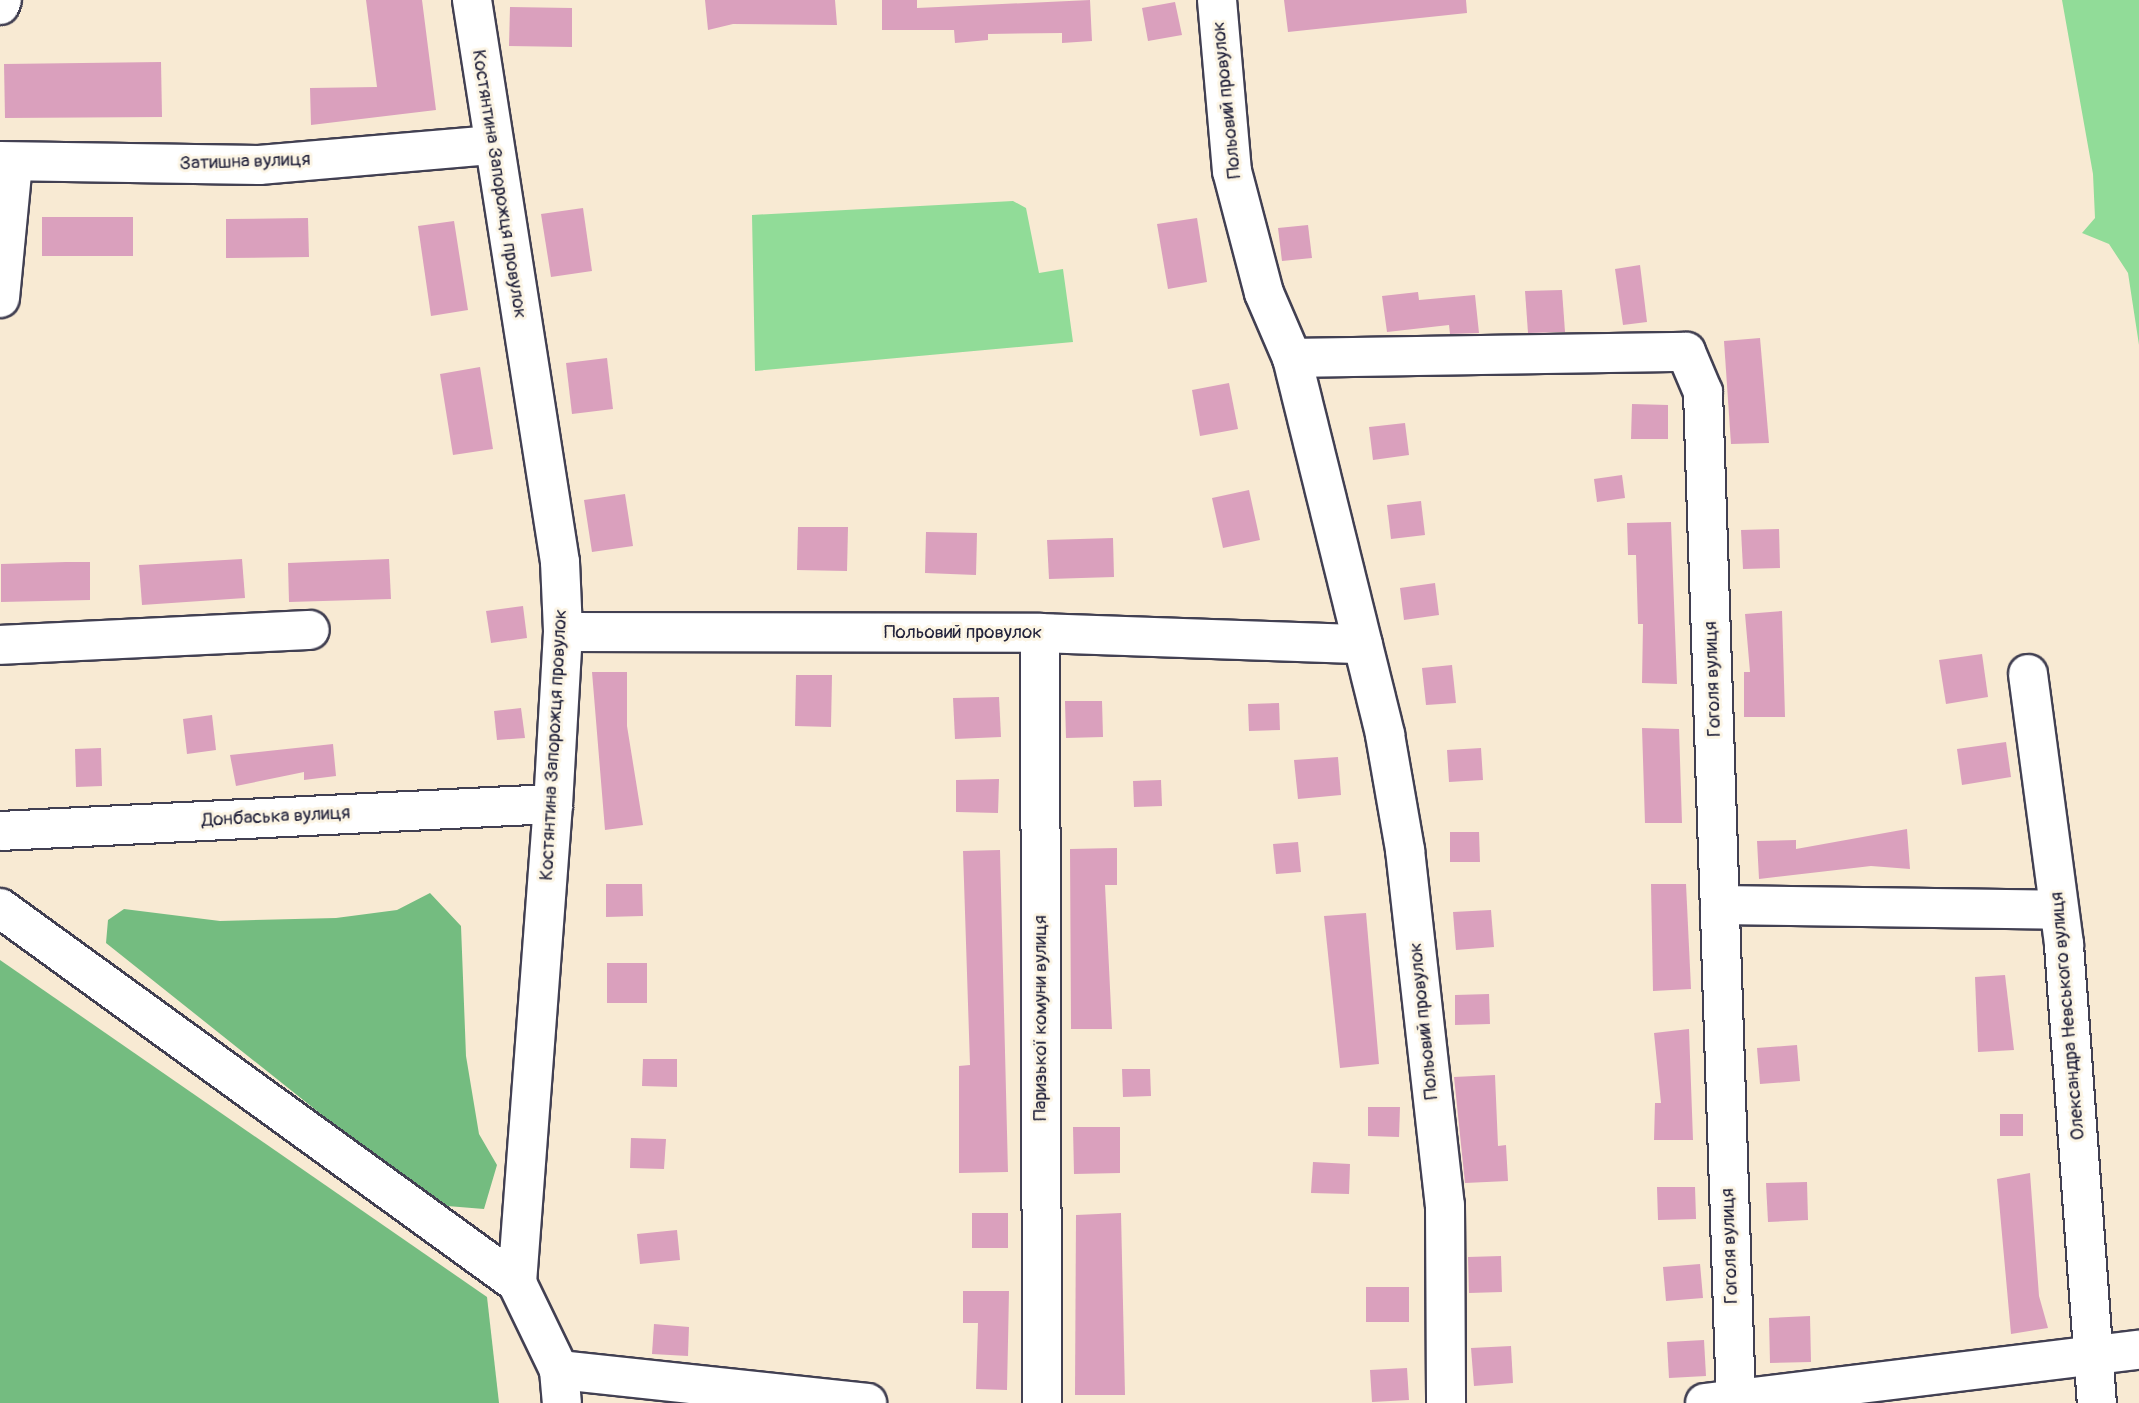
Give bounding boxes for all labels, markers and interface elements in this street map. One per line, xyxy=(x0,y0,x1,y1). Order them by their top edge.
street label: Польовий провулок xyxy=(1207,20,1247,180)
street label: Костянтина Запорожця провулок xyxy=(467,48,531,320)
street label: Затишна вулиця xyxy=(179,148,311,176)
street label: Костянтина Запорожця провулок xyxy=(536,609,572,881)
street label: Гоголя вулиця xyxy=(1700,621,1726,737)
street label: Польовий провулок xyxy=(884,622,1042,644)
street label: Донбаська вулиця xyxy=(201,802,351,832)
street label: Олександра Невського вулиця xyxy=(2046,891,2090,1141)
street label: Паризької комуни вулиця xyxy=(1030,915,1052,1121)
street label: Польовий провулок xyxy=(1404,941,1444,1101)
street label: Гоголя вулиця xyxy=(1717,1188,1743,1304)

